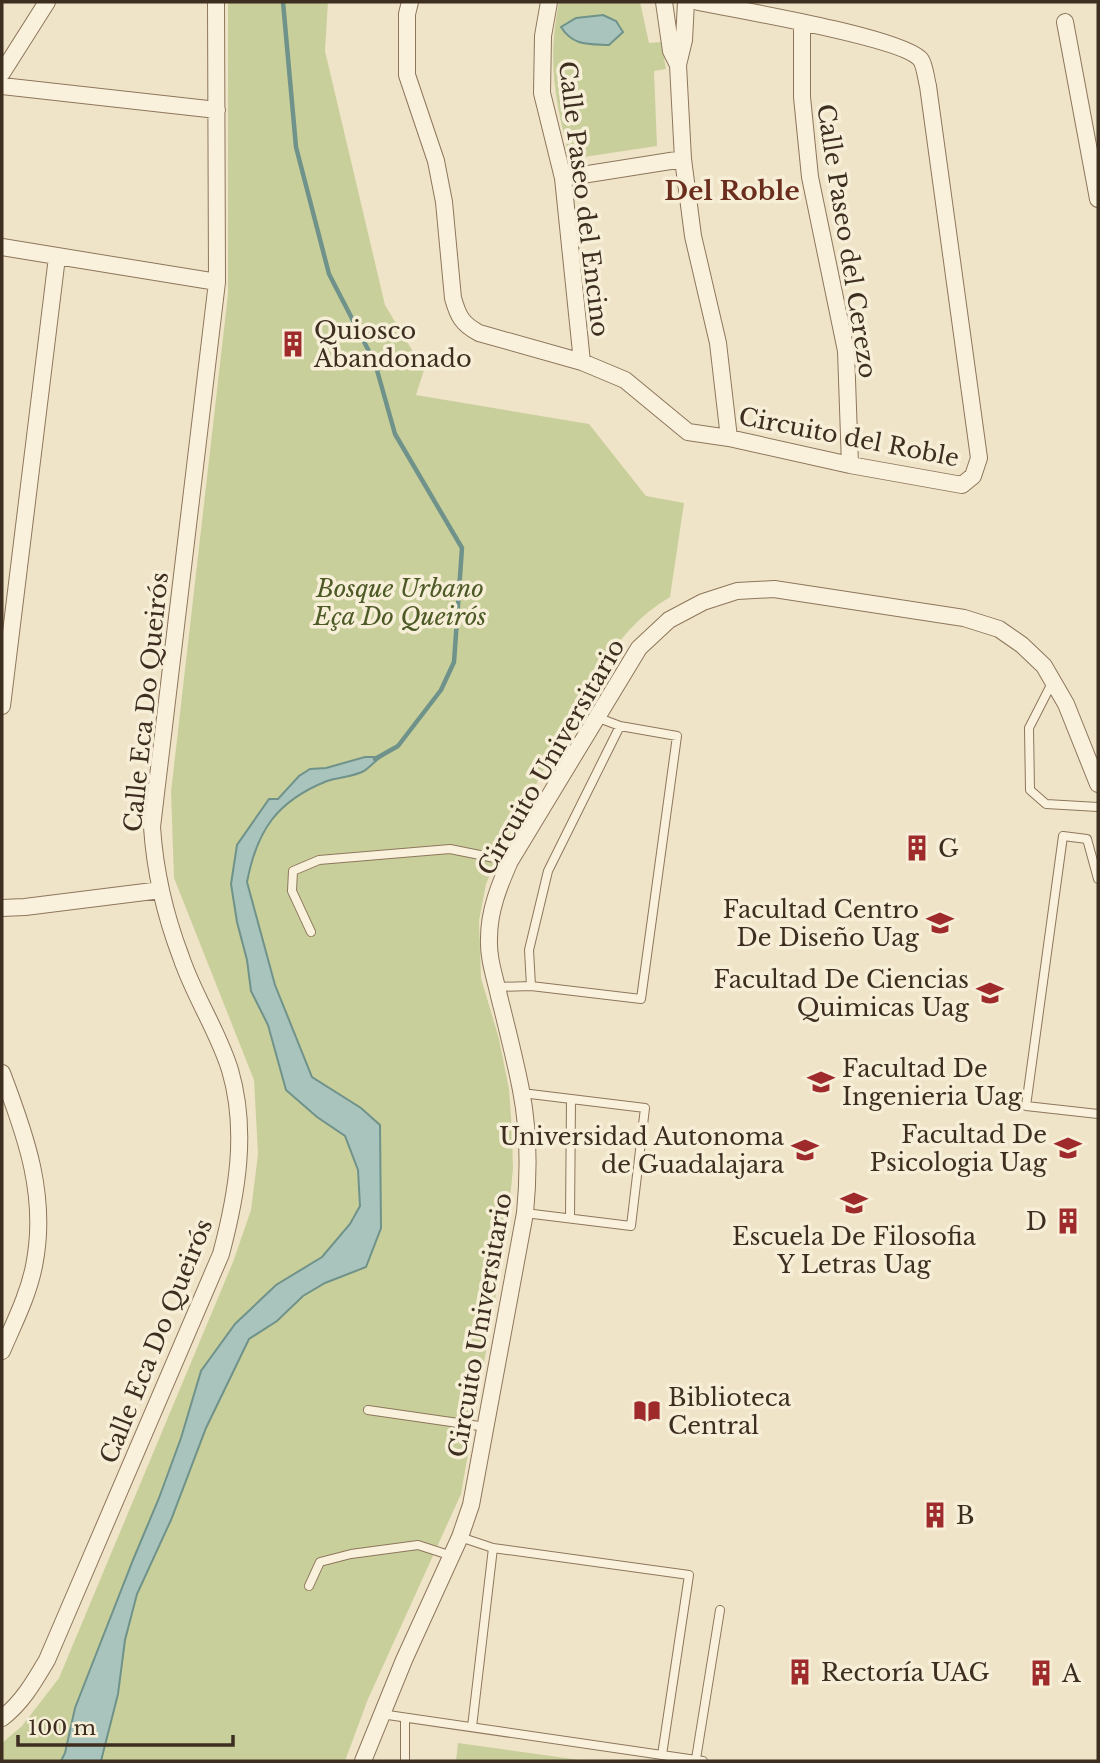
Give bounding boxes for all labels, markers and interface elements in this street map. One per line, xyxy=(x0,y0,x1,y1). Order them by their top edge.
street label: Calle Paseo del Encino xyxy=(553,60,615,338)
street label: Calle Paseo del Cerezo xyxy=(811,102,883,380)
district label: Del Roble xyxy=(664,175,800,207)
place label: Quiosco Abandonado xyxy=(313,316,472,373)
building icon: Quiosco Abandonado xyxy=(278,329,308,359)
street label: Circuito del Roble xyxy=(736,401,962,473)
street label: Calle Eca Do Queirós xyxy=(118,571,174,833)
park label: Bosque Urbano Eça Do Queirós xyxy=(313,574,486,631)
street label: Circuito Universitario xyxy=(471,634,631,880)
building icon: G xyxy=(902,833,932,863)
place label: G xyxy=(938,834,959,863)
place label: Facultad Centro De Diseño Uag xyxy=(723,895,920,952)
school or university icon: Facultad Centro De Diseño Uag xyxy=(925,908,955,938)
place label: Facultad De Ciencias Quimicas Uag xyxy=(713,965,970,1022)
school or university icon: Facultad De Ciencias Quimicas Uag xyxy=(975,978,1005,1008)
place label: Facultad De Ingenieria Uag xyxy=(842,1054,1023,1111)
school or university icon: Facultad De Ingenieria Uag xyxy=(806,1067,836,1097)
place label: Facultad De Psicologia Uag xyxy=(870,1120,1048,1177)
place label: Universidad Autonoma de Guadalajara xyxy=(499,1122,785,1179)
school or university icon: Facultad De Psicologia Uag xyxy=(1053,1133,1083,1163)
school or university icon: Universidad Autonoma de Guadalajara xyxy=(790,1135,820,1165)
school or university icon: Escuela De Filosofia Y Letras Uag xyxy=(839,1188,869,1218)
street label: Circuito Universitario xyxy=(442,1191,518,1459)
building icon: D xyxy=(1053,1206,1083,1236)
place label: D xyxy=(1026,1207,1047,1236)
street label: Calle Eca Do Queirós xyxy=(94,1214,218,1468)
place label: Escuela De Filosofia Y Letras Uag xyxy=(732,1222,977,1279)
place label: Biblioteca Central xyxy=(668,1383,792,1440)
library icon: Biblioteca Central xyxy=(632,1396,662,1426)
building icon: B xyxy=(920,1500,950,1530)
place label: B xyxy=(956,1501,974,1530)
building icon: Rectoría UAG xyxy=(785,1657,815,1687)
place label: Rectoría UAG xyxy=(821,1658,989,1687)
building icon: A xyxy=(1026,1658,1056,1688)
place label: A xyxy=(1061,1659,1081,1688)
scale bar xyxy=(18,1704,233,1748)
text: 100 m xyxy=(28,1715,96,1741)

